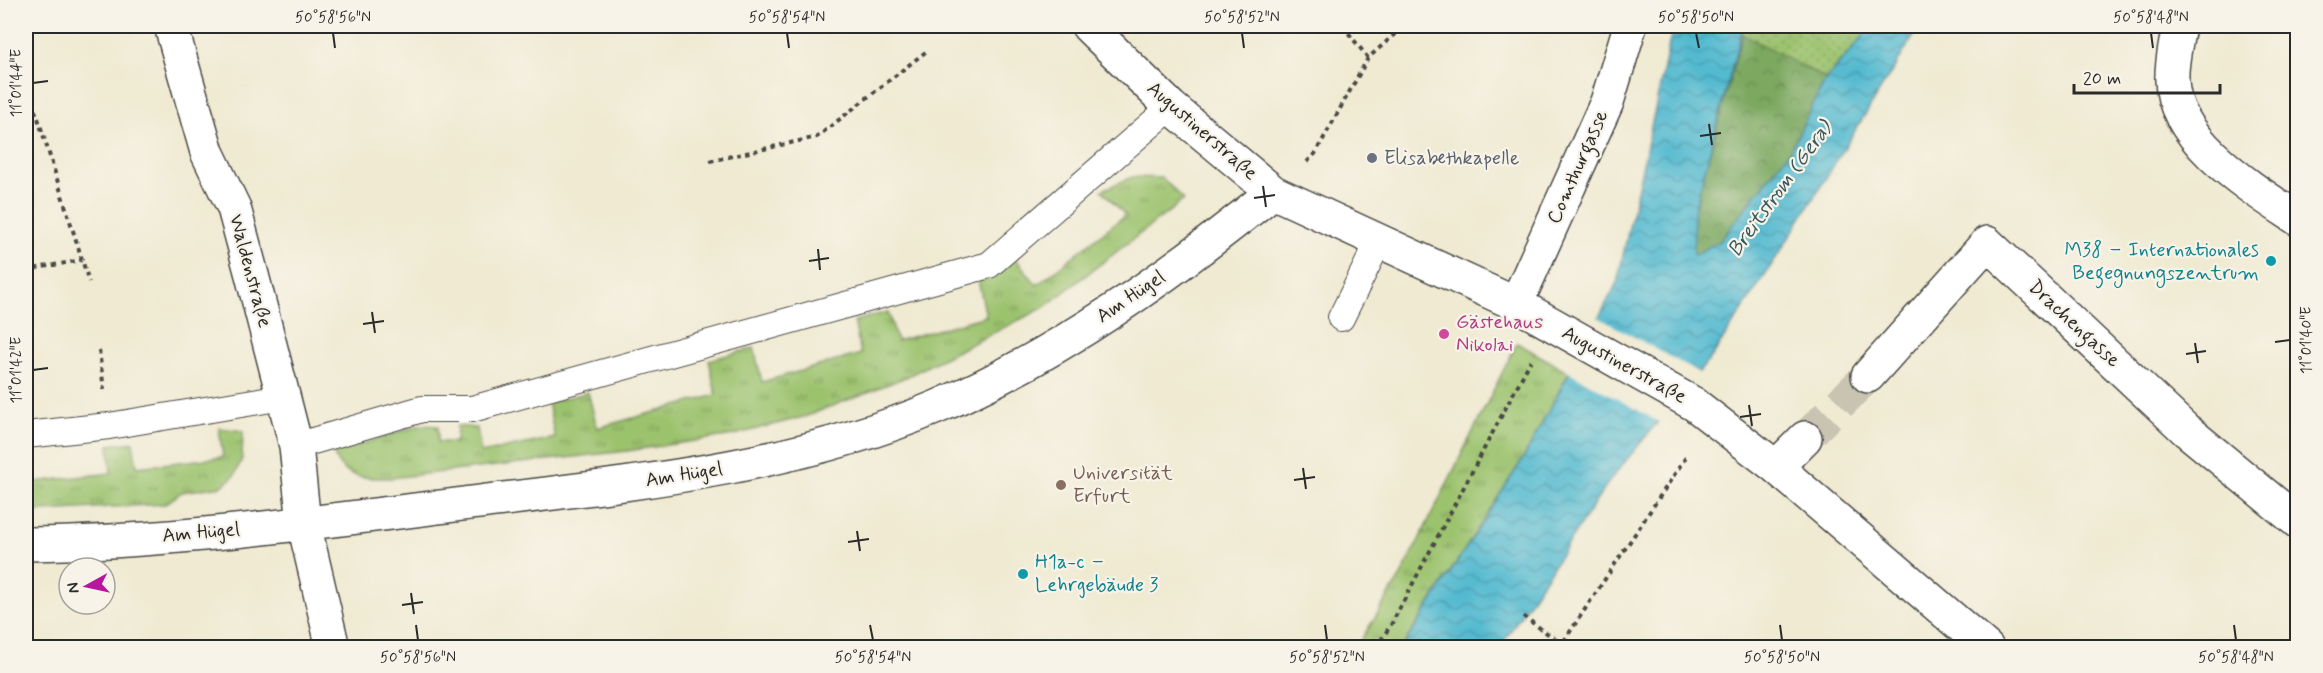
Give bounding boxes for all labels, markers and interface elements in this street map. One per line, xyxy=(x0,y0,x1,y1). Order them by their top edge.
text: 50°58'56"N xyxy=(295,8,371,28)
text: 50°58'54"N xyxy=(749,8,825,28)
text: 50°58'52"N xyxy=(1204,8,1280,28)
text: 50°58'50"N xyxy=(1658,8,1734,28)
text: 50°58'48"N xyxy=(2113,8,2189,28)
text: 11°01'44"E xyxy=(7,49,27,117)
scale bar xyxy=(2074,57,2220,95)
text: 20 m xyxy=(2083,67,2121,91)
street label: Augustinerstraße xyxy=(1141,75,1263,187)
street label: Comthurgasse xyxy=(1541,106,1617,229)
water label: Breitstrom (Gera) xyxy=(1721,114,1840,262)
place label: Elisabethkapelle xyxy=(1384,145,1519,172)
marker: Elisabethkapelle xyxy=(1365,151,1379,165)
street label: Waldenstraße xyxy=(222,211,278,331)
place label: M38 – Internationales Begegnungszentrum xyxy=(2065,237,2259,289)
marker: M38 – Internationales Begegnungszentrum xyxy=(2264,254,2278,268)
street label: Am Hügel xyxy=(1091,264,1171,330)
street label: Drachengasse xyxy=(2021,274,2126,375)
text: 11°01'40"E xyxy=(2297,306,2317,374)
place label: Gästehaus Nikolai xyxy=(1456,309,1543,359)
street label: Augustinerstraße xyxy=(1557,320,1691,411)
marker: Gästehaus Nikolai xyxy=(1437,327,1451,341)
text: 11°01'42"E xyxy=(7,336,27,404)
street label: Am Hügel xyxy=(643,456,725,494)
place label: Universität Erfurt xyxy=(1073,460,1173,510)
marker: Universität Erfurt xyxy=(1054,478,1068,492)
street label: Am Hügel xyxy=(161,516,241,550)
place label: H1a-c – Lehrgebäude 3 xyxy=(1035,549,1158,599)
north arrow xyxy=(57,556,117,616)
marker: H1a-c – Lehrgebäude 3 xyxy=(1016,567,1030,581)
text: N xyxy=(62,581,85,595)
text: 50°58'56"N xyxy=(380,648,456,668)
text: 50°58'54"N xyxy=(835,648,911,668)
text: 50°58'52"N xyxy=(1289,648,1365,668)
text: 50°58'50"N xyxy=(1744,648,1820,668)
text: 50°58'48"N xyxy=(2198,648,2274,668)

